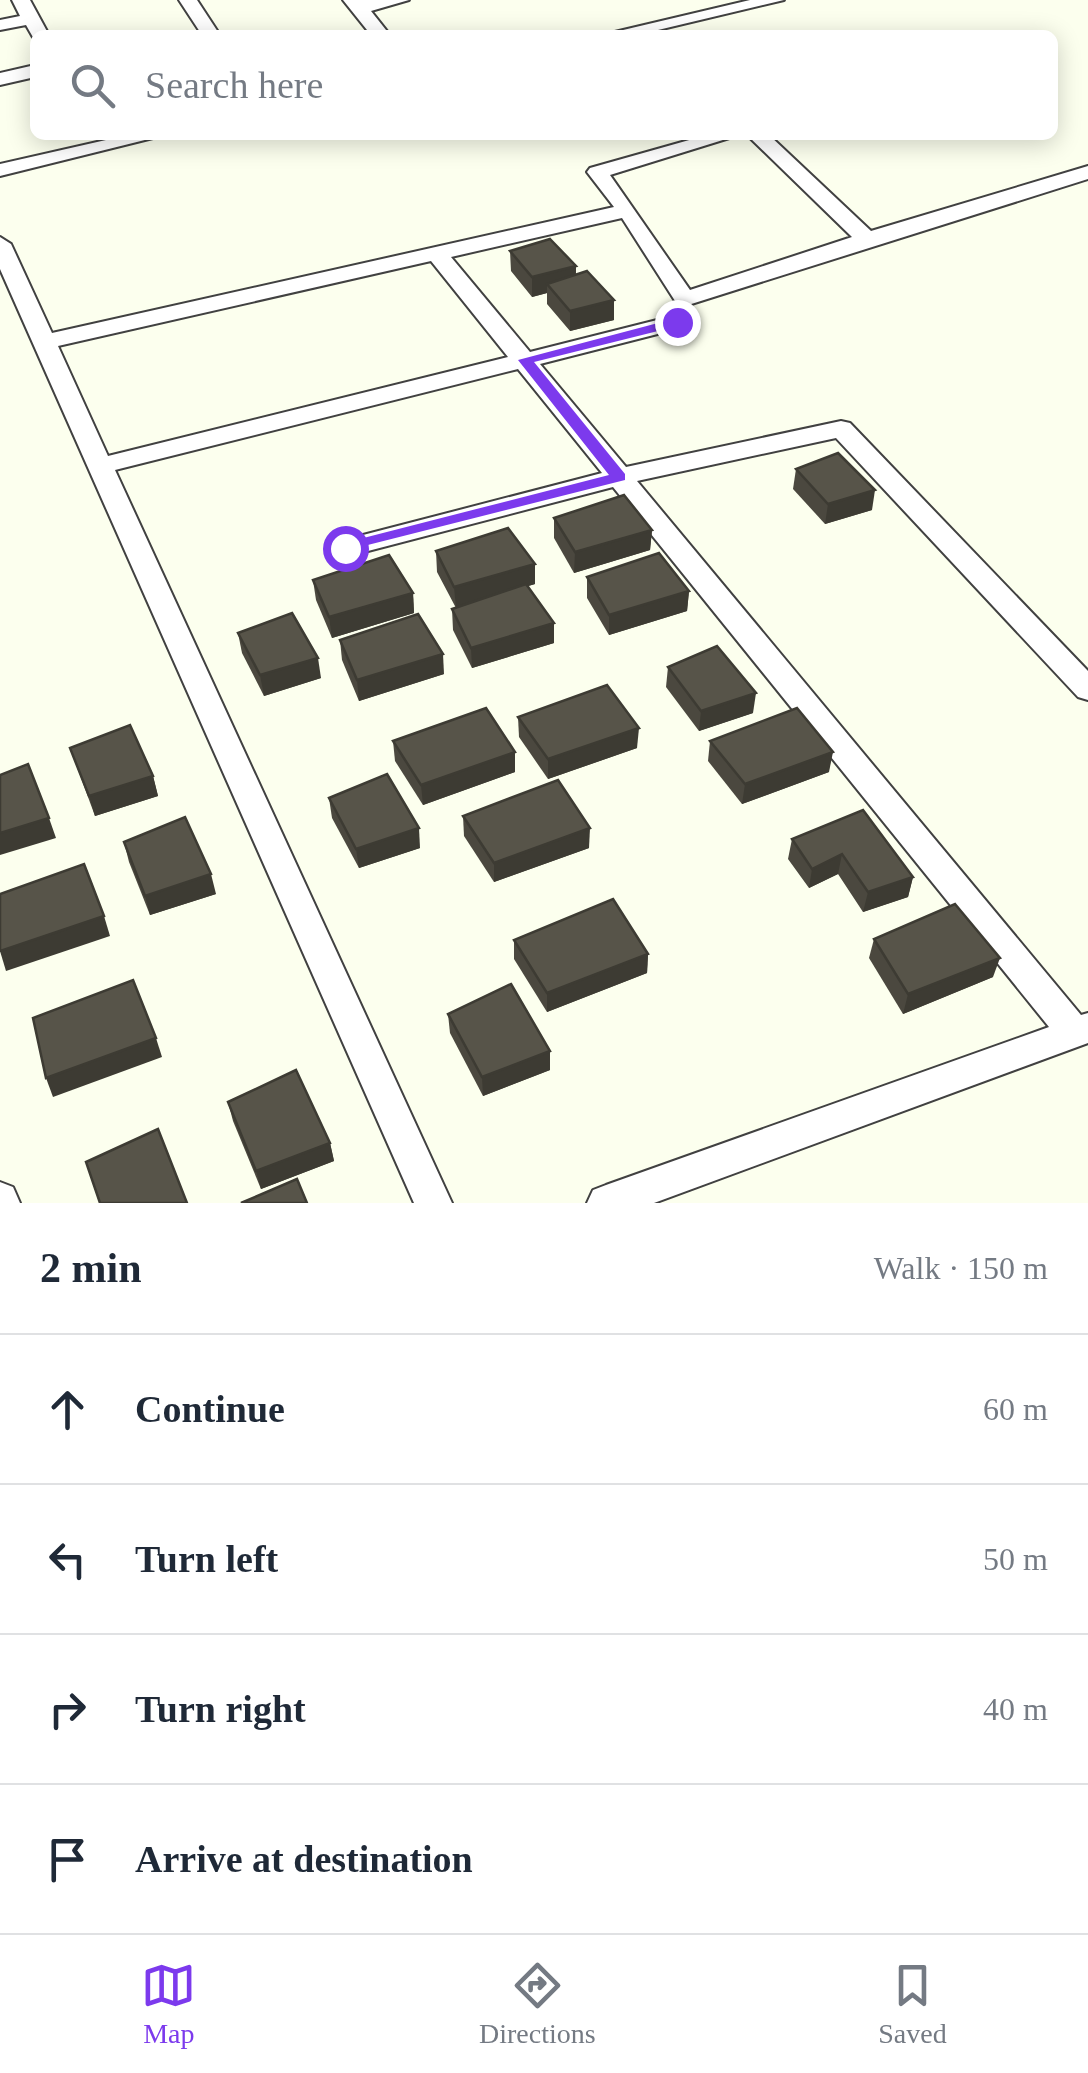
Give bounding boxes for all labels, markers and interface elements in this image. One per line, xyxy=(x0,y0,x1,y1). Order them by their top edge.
search box xyxy=(30,30,1058,140)
icon: search xyxy=(65,58,120,113)
text: Search here xyxy=(145,64,323,106)
route end xyxy=(655,300,701,346)
route start xyxy=(323,526,369,572)
text: 2 min xyxy=(40,1245,142,1291)
text: Walk · 150 m xyxy=(874,1250,1048,1286)
icon: ahead xyxy=(40,1382,95,1437)
text: Continue xyxy=(135,1388,285,1430)
text: 60 m xyxy=(983,1391,1048,1427)
icon: left xyxy=(40,1532,95,1587)
text: Turn left xyxy=(135,1538,278,1580)
text: 50 m xyxy=(983,1541,1048,1577)
icon: right xyxy=(40,1682,95,1737)
text: Turn right xyxy=(135,1688,306,1730)
text: 40 m xyxy=(983,1691,1048,1727)
icon: arrive xyxy=(40,1832,95,1887)
text: Arrive at destination xyxy=(135,1838,473,1880)
tab: Map xyxy=(141,1958,196,2050)
tab: Directions xyxy=(479,1958,596,2050)
tab: Saved xyxy=(878,1958,947,2050)

